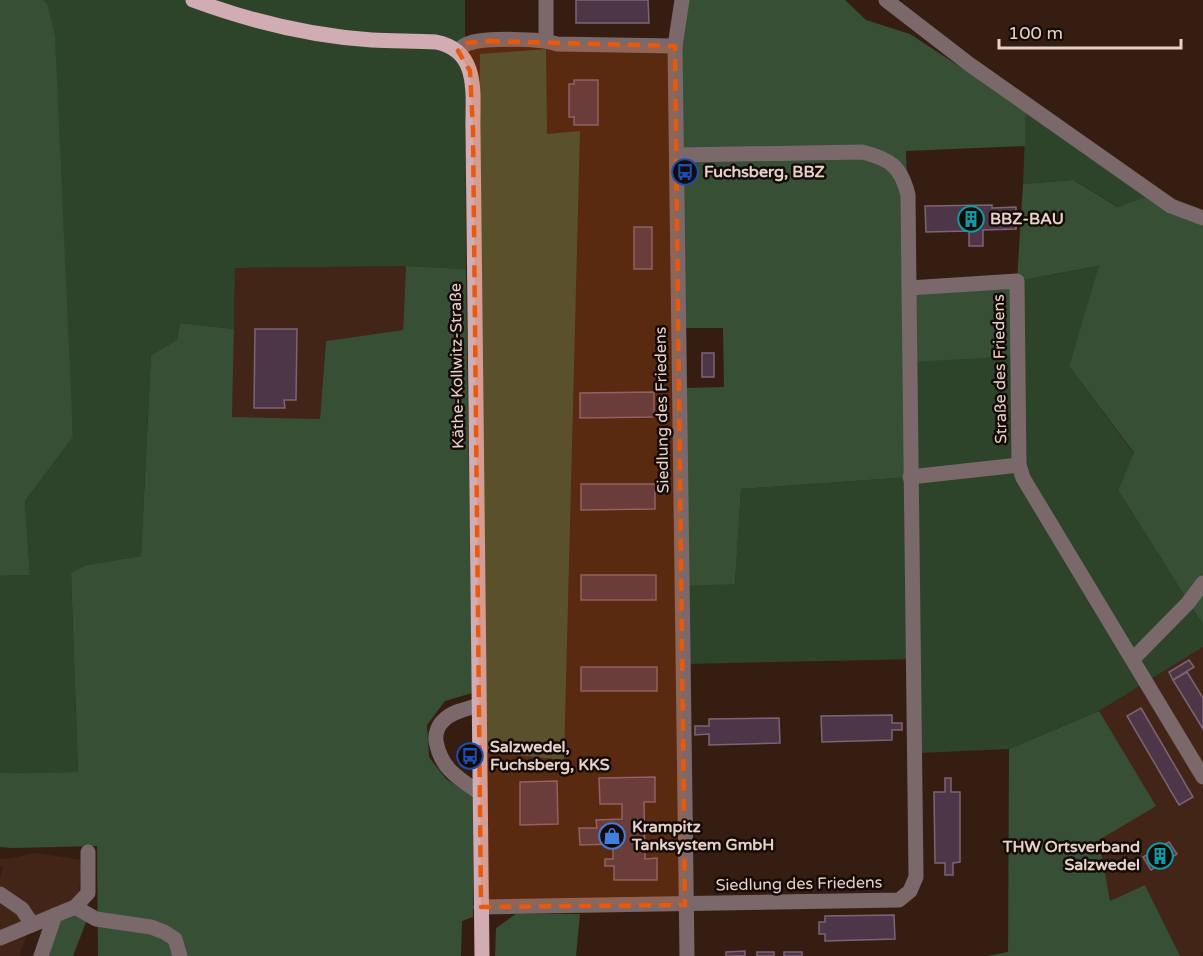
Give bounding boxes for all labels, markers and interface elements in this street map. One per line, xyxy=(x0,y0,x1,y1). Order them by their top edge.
scale bar xyxy=(999,12,1180,50)
text: 100 m xyxy=(1008,22,1063,44)
bus stop icon: Fuchsberg, BBZ xyxy=(670,157,700,187)
place label: Fuchsberg, BBZ xyxy=(704,162,825,182)
building icon: BBZ-BAU xyxy=(956,204,986,234)
place label: BBZ-BAU xyxy=(990,209,1064,229)
street label: Käthe-Kollwitz-Straße xyxy=(446,283,468,449)
street label: Straße des Friedens xyxy=(989,294,1011,444)
street label: Siedlung des Friedens xyxy=(651,327,673,493)
place label: Salzwedel, Fuchsberg, KKS xyxy=(490,737,610,775)
bus stop icon: Salzwedel, Fuchsberg, KKS xyxy=(455,741,485,771)
place label: Krampitz Tanksystem GmbH xyxy=(631,817,774,855)
shop icon: Krampitz Tanksystem GmbH xyxy=(597,821,627,851)
place label: THW Ortsverband Salzwedel xyxy=(1002,837,1140,875)
building icon: THW Ortsverband Salzwedel xyxy=(1145,841,1175,871)
street label: Siedlung des Friedens xyxy=(716,873,882,895)

